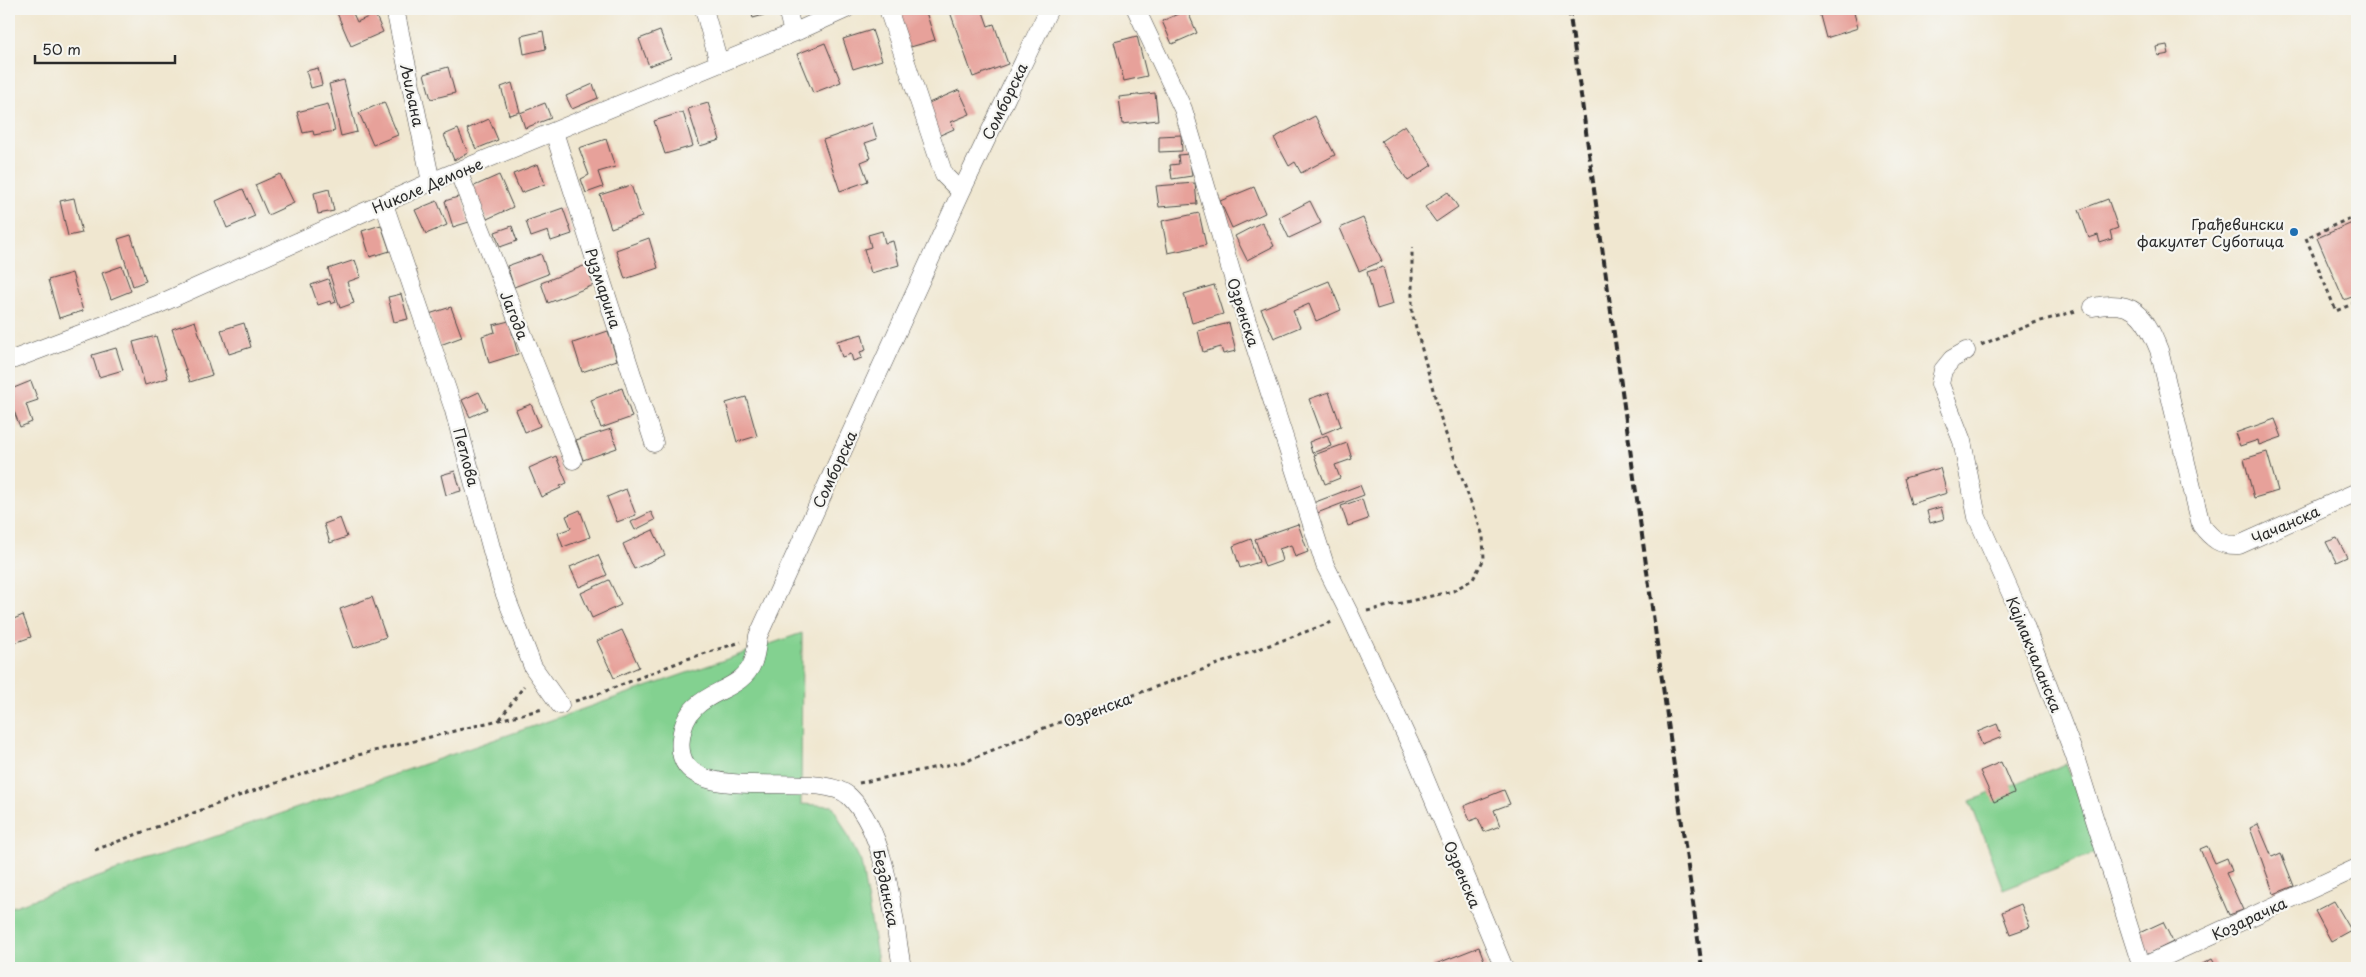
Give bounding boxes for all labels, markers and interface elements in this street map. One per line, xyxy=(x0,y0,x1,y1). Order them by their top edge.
scale bar xyxy=(35,32,175,64)
text: 50 m xyxy=(42,37,81,60)
street label: Сомборска xyxy=(975,58,1033,143)
street label: Љиљана xyxy=(395,61,431,129)
street label: Николе Демоње xyxy=(368,151,486,219)
place label: Грађевински факултет Суботица xyxy=(2137,212,2285,252)
marker: Грађевински факултет Суботица xyxy=(2288,226,2300,238)
street label: Рузмарина xyxy=(580,245,628,331)
street label: Озренска xyxy=(1222,275,1266,350)
street label: Јагода xyxy=(495,287,535,343)
street label: Петлова xyxy=(448,425,486,490)
street label: Сомборска xyxy=(806,426,862,512)
street label: Чачанска xyxy=(2247,498,2324,549)
street label: Кајмакчаланска xyxy=(2001,592,2069,716)
street label: Озренска xyxy=(1060,686,1135,732)
street label: Озренска xyxy=(1439,837,1488,912)
street label: Безданска xyxy=(868,847,906,930)
street label: Козарачка xyxy=(2208,890,2291,945)

